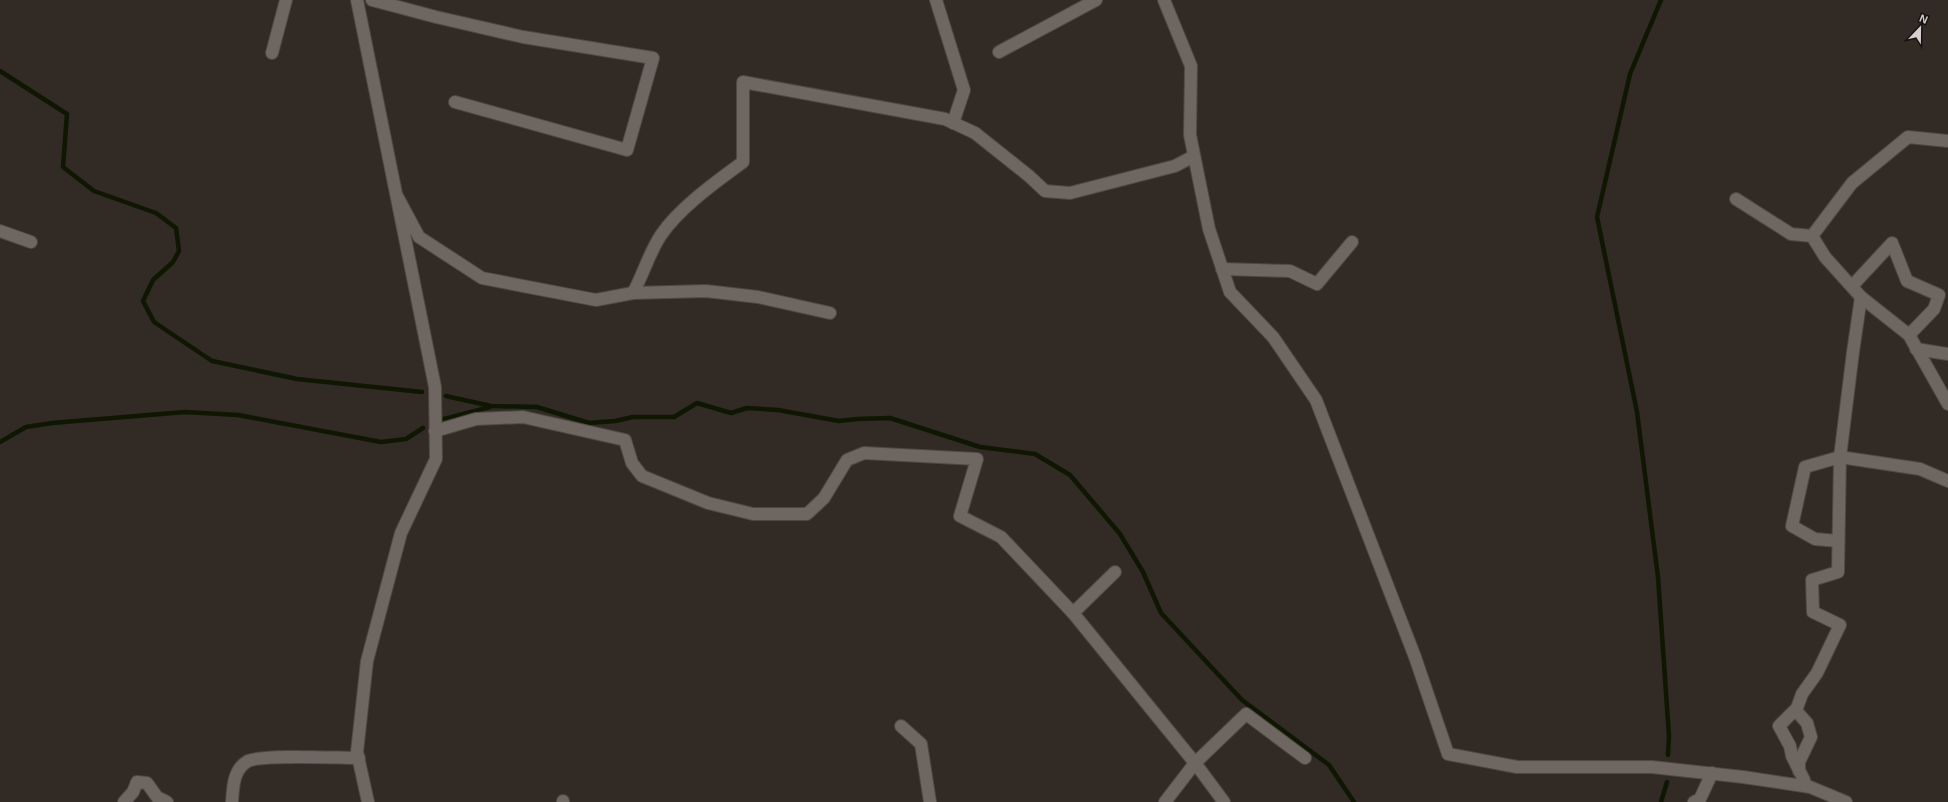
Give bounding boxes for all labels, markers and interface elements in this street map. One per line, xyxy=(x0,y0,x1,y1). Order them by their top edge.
north arrow xyxy=(1900,8,1940,48)
text: N xyxy=(1918,12,1930,26)

